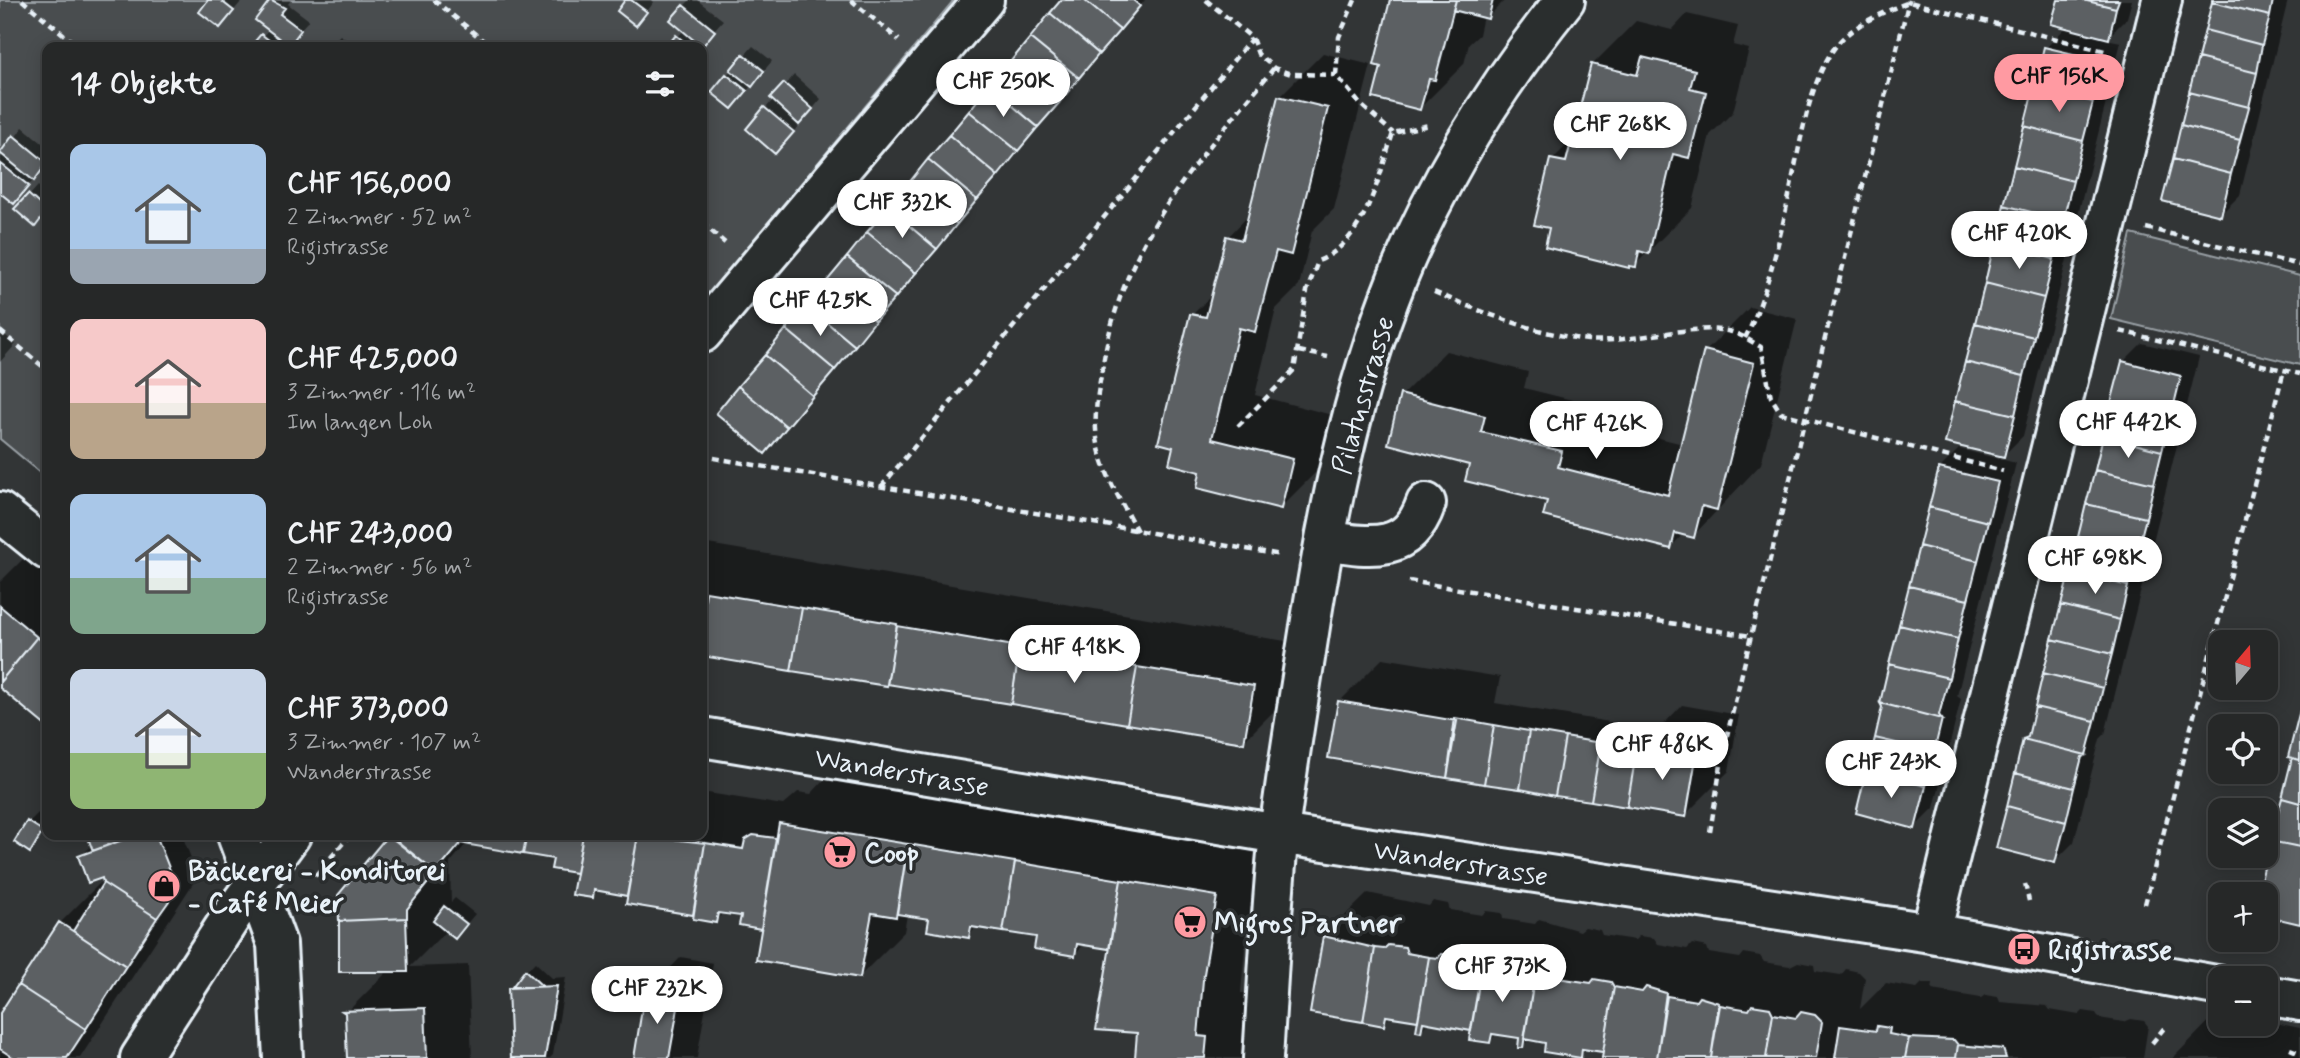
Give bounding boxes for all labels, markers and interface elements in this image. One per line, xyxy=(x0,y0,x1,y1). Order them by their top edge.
pin: CHF 156K xyxy=(1987,54,2131,114)
pin: CHF 250K xyxy=(931,60,1075,119)
text: CHF 156K xyxy=(2010,62,2108,92)
text: 14 Objekte xyxy=(70,65,216,104)
icon: filters xyxy=(641,65,679,103)
text: CHF 250K xyxy=(952,67,1054,97)
pin: CHF 268K xyxy=(1548,102,1692,162)
text: CHF 268K xyxy=(1570,110,1670,140)
text: CHF 156,000 xyxy=(287,164,452,203)
icon: home xyxy=(126,172,210,256)
pin: CHF 332K xyxy=(830,180,974,240)
text: CHF 332K xyxy=(853,188,951,218)
text: 2 Zimmer · 52 m² xyxy=(287,203,472,233)
pin: CHF 420K xyxy=(1947,212,2091,271)
text: CHF 420K xyxy=(1967,219,2071,249)
text: Rigistrasse xyxy=(287,233,389,263)
pin: CHF 425K xyxy=(748,278,892,338)
text: CHF 425K xyxy=(769,286,871,316)
street label: Pilatusstrasse xyxy=(1324,312,1405,479)
text: CHF 425,000 xyxy=(287,339,458,378)
icon: home xyxy=(126,347,210,431)
text: 3 Zimmer · 116 m² xyxy=(287,378,476,408)
pin: CHF 442K xyxy=(2056,400,2200,460)
pin: CHF 426K xyxy=(1524,402,1668,461)
text: Im langen Loh xyxy=(287,408,433,438)
text: CHF 442K xyxy=(2075,408,2181,438)
text: CHF 426K xyxy=(1546,409,1646,439)
text: CHF 243,000 xyxy=(287,514,453,553)
icon: home xyxy=(126,522,210,606)
pin: CHF 698K xyxy=(2023,536,2167,596)
text: CHF 698K xyxy=(2044,544,2146,574)
text: 2 Zimmer · 56 m² xyxy=(287,553,472,583)
text: Rigistrasse xyxy=(287,583,389,613)
pin: CHF 418K xyxy=(1002,626,1146,685)
north arrow xyxy=(2208,630,2278,700)
map controls xyxy=(2208,630,2278,1036)
text: CHF 418K xyxy=(1024,633,1124,663)
text: CHF 373,000 xyxy=(287,689,449,728)
icon: home xyxy=(126,697,210,781)
button: locate xyxy=(2208,714,2278,784)
pin: CHF 486K xyxy=(1590,722,1734,782)
text: 3 Zimmer · 107 m² xyxy=(287,728,481,758)
text: CHF 486K xyxy=(1612,730,1713,760)
street label: Wanderstrasse xyxy=(812,740,992,807)
pin: CHF 243K xyxy=(1819,740,1963,800)
text: CHF 243K xyxy=(1842,748,1940,778)
text: Wanderstrasse xyxy=(287,758,432,788)
button: layers xyxy=(2208,798,2278,868)
street label: Wanderstrasse xyxy=(1371,832,1551,897)
supermarket icon: Coop xyxy=(821,833,859,871)
place label: Coop xyxy=(864,836,919,873)
place label: Bäckerei - Konditorei - Café Meier xyxy=(188,854,445,923)
shop icon: Bäckerei - Konditorei - Café Meier xyxy=(145,867,183,905)
button: + xyxy=(2208,882,2278,952)
supermarket icon: Migros Partner xyxy=(1171,903,1209,941)
place label: Migros Partner xyxy=(1214,906,1403,946)
bus stop icon: Rigistrasse xyxy=(2005,930,2043,968)
place label: Rigistrasse xyxy=(2048,933,2172,973)
pin: CHF 373K xyxy=(1430,944,1574,1004)
text: CHF 373K xyxy=(1454,952,1550,982)
button: − xyxy=(2208,966,2278,1036)
pin: CHF 232K xyxy=(585,967,729,1026)
text: CHF 232K xyxy=(608,974,706,1004)

